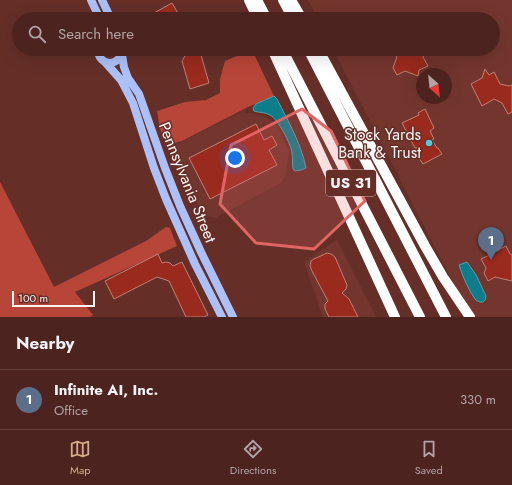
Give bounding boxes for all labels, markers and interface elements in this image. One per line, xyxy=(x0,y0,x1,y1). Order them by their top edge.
search box xyxy=(12,12,500,56)
icon: search xyxy=(26,23,48,45)
text: Search here xyxy=(58,23,134,45)
north arrow xyxy=(416,68,452,104)
street label: Pennsylvania Street xyxy=(153,118,222,246)
place label: Stock Yards Bank & Trust xyxy=(338,123,421,164)
marker: Stock Yards Bank & Trust xyxy=(424,138,434,148)
your location xyxy=(225,148,245,168)
road number: US 31 xyxy=(326,170,376,196)
pin: 1 xyxy=(478,227,504,260)
scale bar xyxy=(12,289,95,308)
text: 100 m xyxy=(18,290,48,306)
text: Nearby xyxy=(16,331,74,355)
text: Infinite AI, Inc. xyxy=(54,379,158,401)
text: 1 xyxy=(26,390,32,409)
text: 330 m xyxy=(460,390,496,409)
text: Office xyxy=(54,401,88,420)
tab: Map xyxy=(69,438,91,478)
tab: Directions xyxy=(230,438,276,478)
tab: Saved xyxy=(415,438,443,478)

